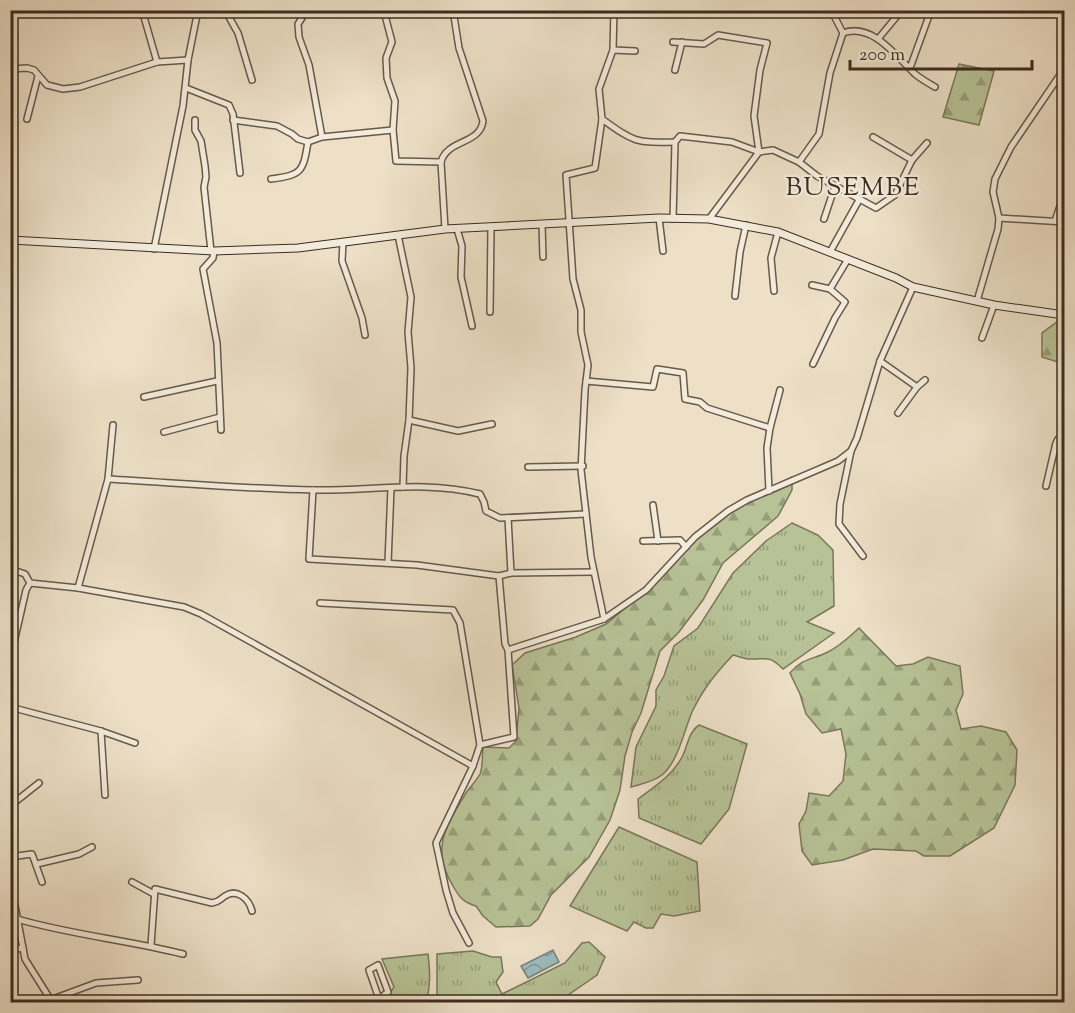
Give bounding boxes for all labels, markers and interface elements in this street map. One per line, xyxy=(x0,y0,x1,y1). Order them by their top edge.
scale bar xyxy=(850,33,1032,71)
text: 200 m xyxy=(859,43,905,69)
district label: BUSEMBE xyxy=(785,170,921,207)

